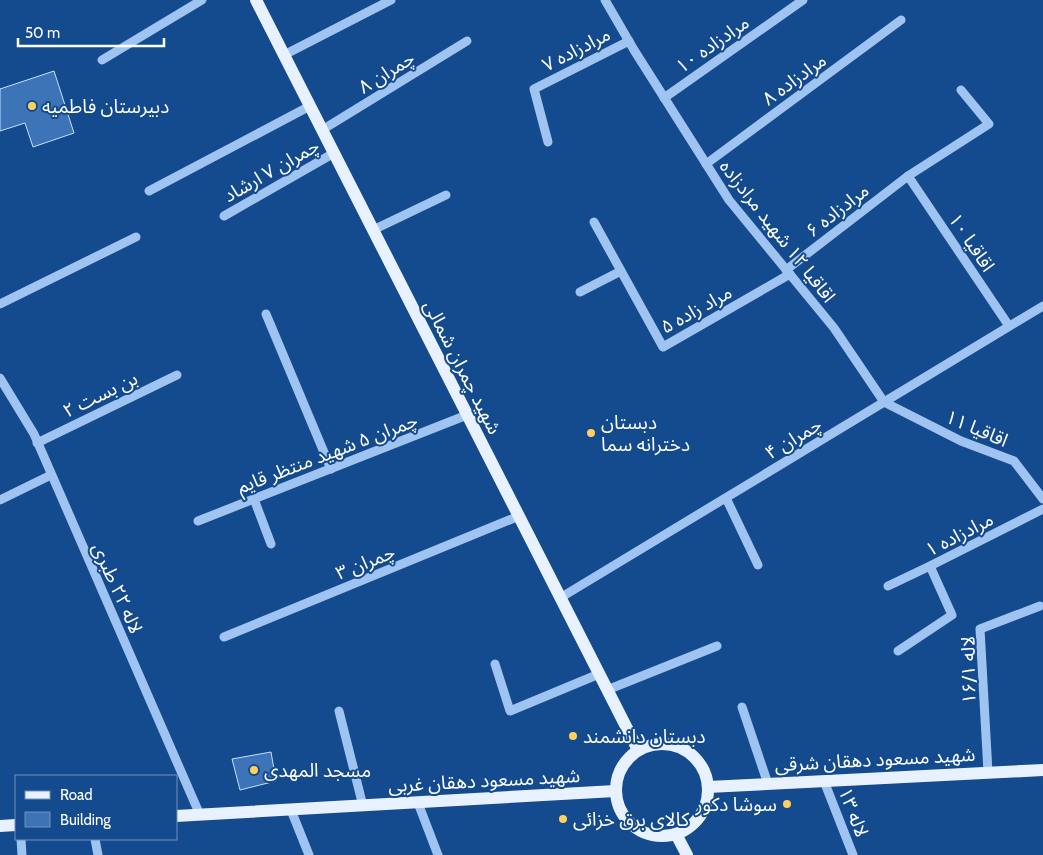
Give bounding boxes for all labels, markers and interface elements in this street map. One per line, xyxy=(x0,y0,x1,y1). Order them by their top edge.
street label: مرادزاده ۱۰ xyxy=(671,11,753,78)
scale bar xyxy=(18,15,164,47)
street label: مرادزاده ۷ xyxy=(538,23,614,76)
text: 50 m xyxy=(25,24,60,42)
street label: چمران ۸ xyxy=(354,46,419,99)
street label: مرادزاده ۸ xyxy=(758,48,831,110)
place label: دبیرستان فاطمیه xyxy=(42,95,169,118)
marker: دبیرستان فاطمیه xyxy=(26,100,38,112)
street label: چمران ۷ ارشاد xyxy=(219,134,324,208)
street label: اقاقیا ۱۲ شهید مرادزاده xyxy=(715,156,840,307)
street label: مرادزاده ۶ xyxy=(801,179,873,242)
street label: اقاقیا ۱۰ xyxy=(944,209,999,276)
street label: مراد زاده ۵ xyxy=(657,281,736,338)
street label: شهید چمران شمالی xyxy=(418,296,506,439)
street label: بن بست ۲ xyxy=(59,366,141,422)
street label: اقاقیا ۱۱ xyxy=(942,405,1012,452)
street label: چمران ۵ شهید منتظر قایم xyxy=(234,408,422,501)
place label: دبستان دخترانه سما xyxy=(601,411,690,456)
street label: چمران ۴ xyxy=(761,413,826,465)
marker: دبستان دخترانه سما xyxy=(585,427,597,439)
street label: مرادزاده ۱ xyxy=(921,508,997,561)
street label: لاله ۲۲ طبری xyxy=(87,539,148,637)
street label: چمران ۳ xyxy=(332,540,399,586)
street label: لاله ۱۶/۱ xyxy=(956,636,981,704)
place label: دبستان دانشمند xyxy=(583,725,706,748)
marker: دبستان دانشمند xyxy=(567,730,579,742)
street label: شهید مسعود دهقان شرقی xyxy=(774,743,976,776)
place label: مسجد المهدی xyxy=(264,759,371,782)
marker: مسجد المهدی xyxy=(248,764,260,776)
street label: شهید مسعود دهقان غربی xyxy=(387,764,581,797)
legend xyxy=(15,775,178,840)
street label: لاله ۱۳ xyxy=(834,784,873,840)
text: Road xyxy=(60,786,93,804)
place label: سوشا دکور xyxy=(695,793,777,816)
marker: سوشا دکور xyxy=(781,798,793,810)
place label: کالای برق خزائی xyxy=(573,808,690,831)
text: Building xyxy=(60,811,111,829)
marker: کالای برق خزائی xyxy=(557,813,569,825)

